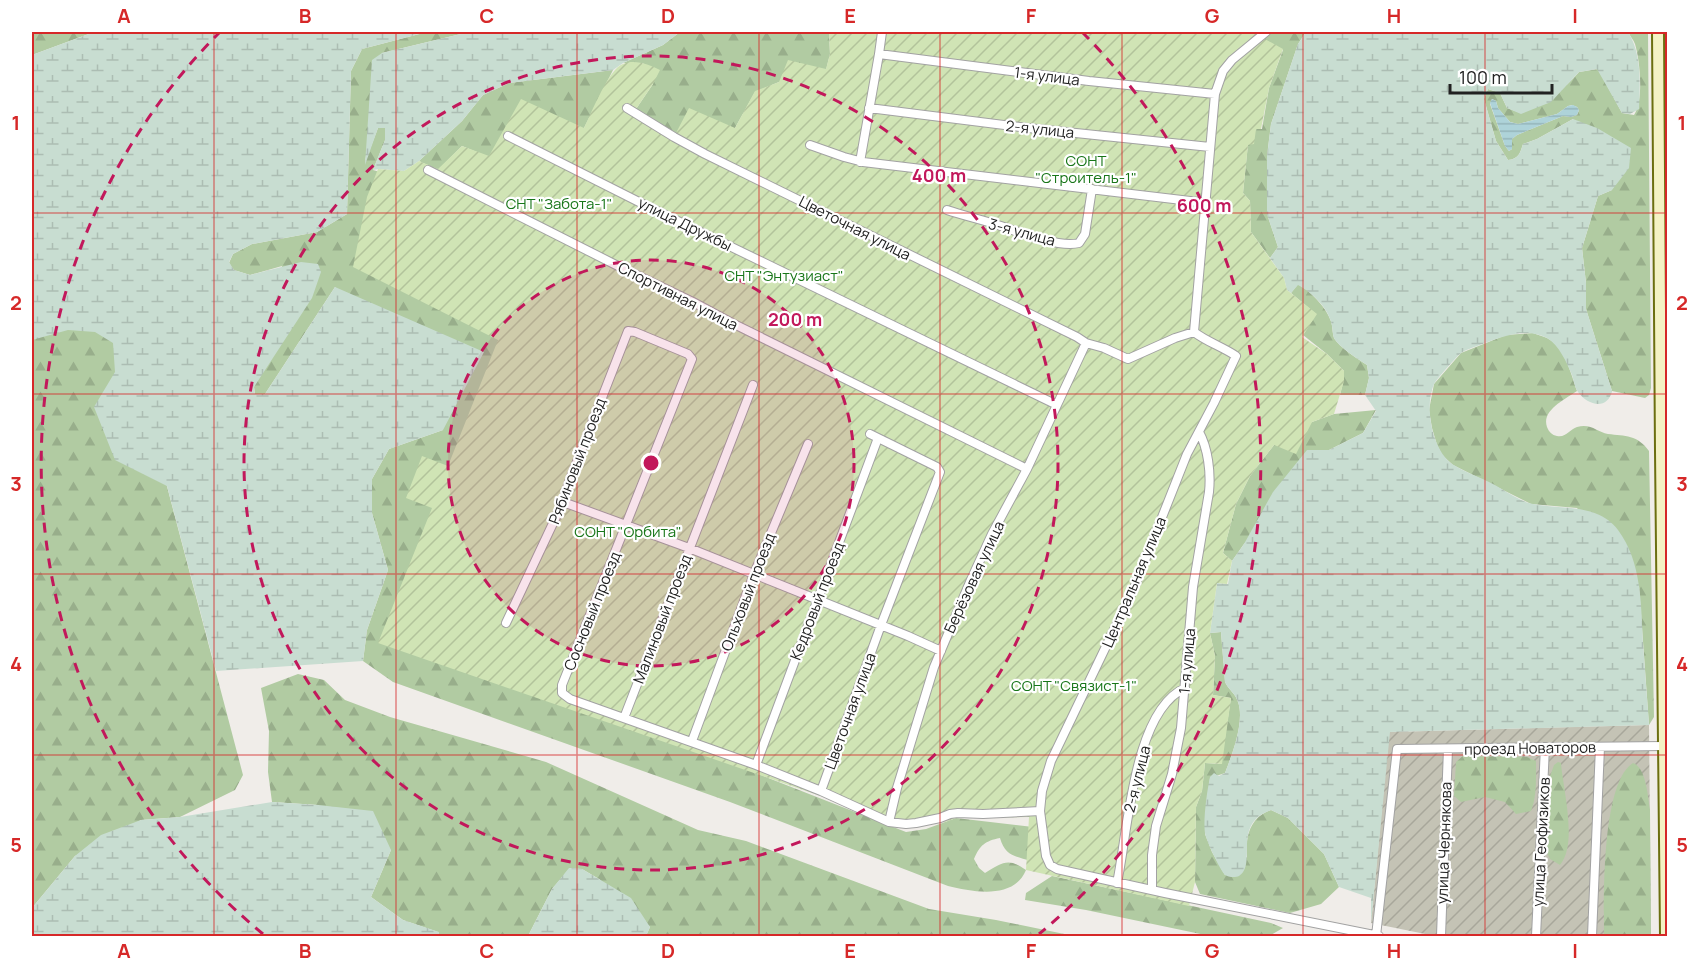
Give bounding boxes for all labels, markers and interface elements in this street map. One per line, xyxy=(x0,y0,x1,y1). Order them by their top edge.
text: A xyxy=(117,2,131,29)
text: B xyxy=(299,2,312,29)
text: C xyxy=(480,2,494,29)
text: D xyxy=(661,2,675,29)
text: E xyxy=(844,2,856,29)
text: F xyxy=(1026,2,1037,29)
text: G xyxy=(1205,2,1220,29)
text: H xyxy=(1387,2,1401,29)
text: I xyxy=(1572,2,1578,29)
scale bar xyxy=(1450,57,1552,95)
street label: 1-я улица xyxy=(1013,62,1081,90)
text: 100 m xyxy=(1459,65,1507,89)
text: 1 xyxy=(12,109,20,136)
text: 1 xyxy=(1678,109,1686,136)
street label: 2-я улица xyxy=(1005,115,1075,143)
park label: СОНТ "Строитель-1" xyxy=(1035,150,1137,188)
text: 400 m xyxy=(912,163,966,187)
street label: Цветочная улица xyxy=(796,191,914,265)
street label: улица Дружбы xyxy=(634,192,736,256)
park label: СНТ "Забота-1" xyxy=(506,193,612,214)
text: 600 m xyxy=(1177,193,1231,217)
street label: 3-я улица xyxy=(986,213,1058,251)
street label: Спортивная улица xyxy=(614,257,742,335)
park label: СНТ "Энтузиаст" xyxy=(724,265,844,286)
text: 2 xyxy=(10,289,22,316)
text: 2 xyxy=(1676,289,1688,316)
text: 200 m xyxy=(768,307,822,331)
street label: Рябиновый проезд xyxy=(543,395,611,527)
centre of rings xyxy=(641,453,661,473)
text: 3 xyxy=(10,470,22,497)
text: 3 xyxy=(1676,470,1688,497)
street label: Центральная улица xyxy=(1097,513,1171,651)
street label: Берёзовая улица xyxy=(939,517,1009,637)
park label: СОНТ "Орбита" xyxy=(574,521,682,542)
street label: Ольховый проезд xyxy=(716,530,780,654)
street label: Кедровый проезд xyxy=(785,539,849,663)
street label: Сосновый проезд xyxy=(559,548,625,674)
street label: Малиновый проезд xyxy=(628,551,696,687)
street label: 1-я улица xyxy=(1174,627,1200,695)
text: 4 xyxy=(10,650,22,677)
street label: Цветочная улица xyxy=(819,650,881,772)
text: 4 xyxy=(1676,650,1688,677)
park label: СОНТ "Связист-1" xyxy=(1011,675,1137,696)
street label: проезд Новаторов xyxy=(1464,736,1596,760)
street label: 2-я улица xyxy=(1119,743,1155,815)
street label: улица Геофизиков xyxy=(1527,777,1555,907)
street label: улица Чернякова xyxy=(1431,781,1457,905)
text: 5 xyxy=(10,831,22,858)
text: 5 xyxy=(1676,831,1688,858)
text: A xyxy=(117,937,131,964)
text: B xyxy=(299,937,312,964)
text: C xyxy=(480,937,494,964)
text: D xyxy=(661,937,675,964)
text: E xyxy=(844,937,856,964)
text: F xyxy=(1026,937,1037,964)
text: G xyxy=(1205,937,1220,964)
text: H xyxy=(1387,937,1401,964)
text: I xyxy=(1572,937,1578,964)

